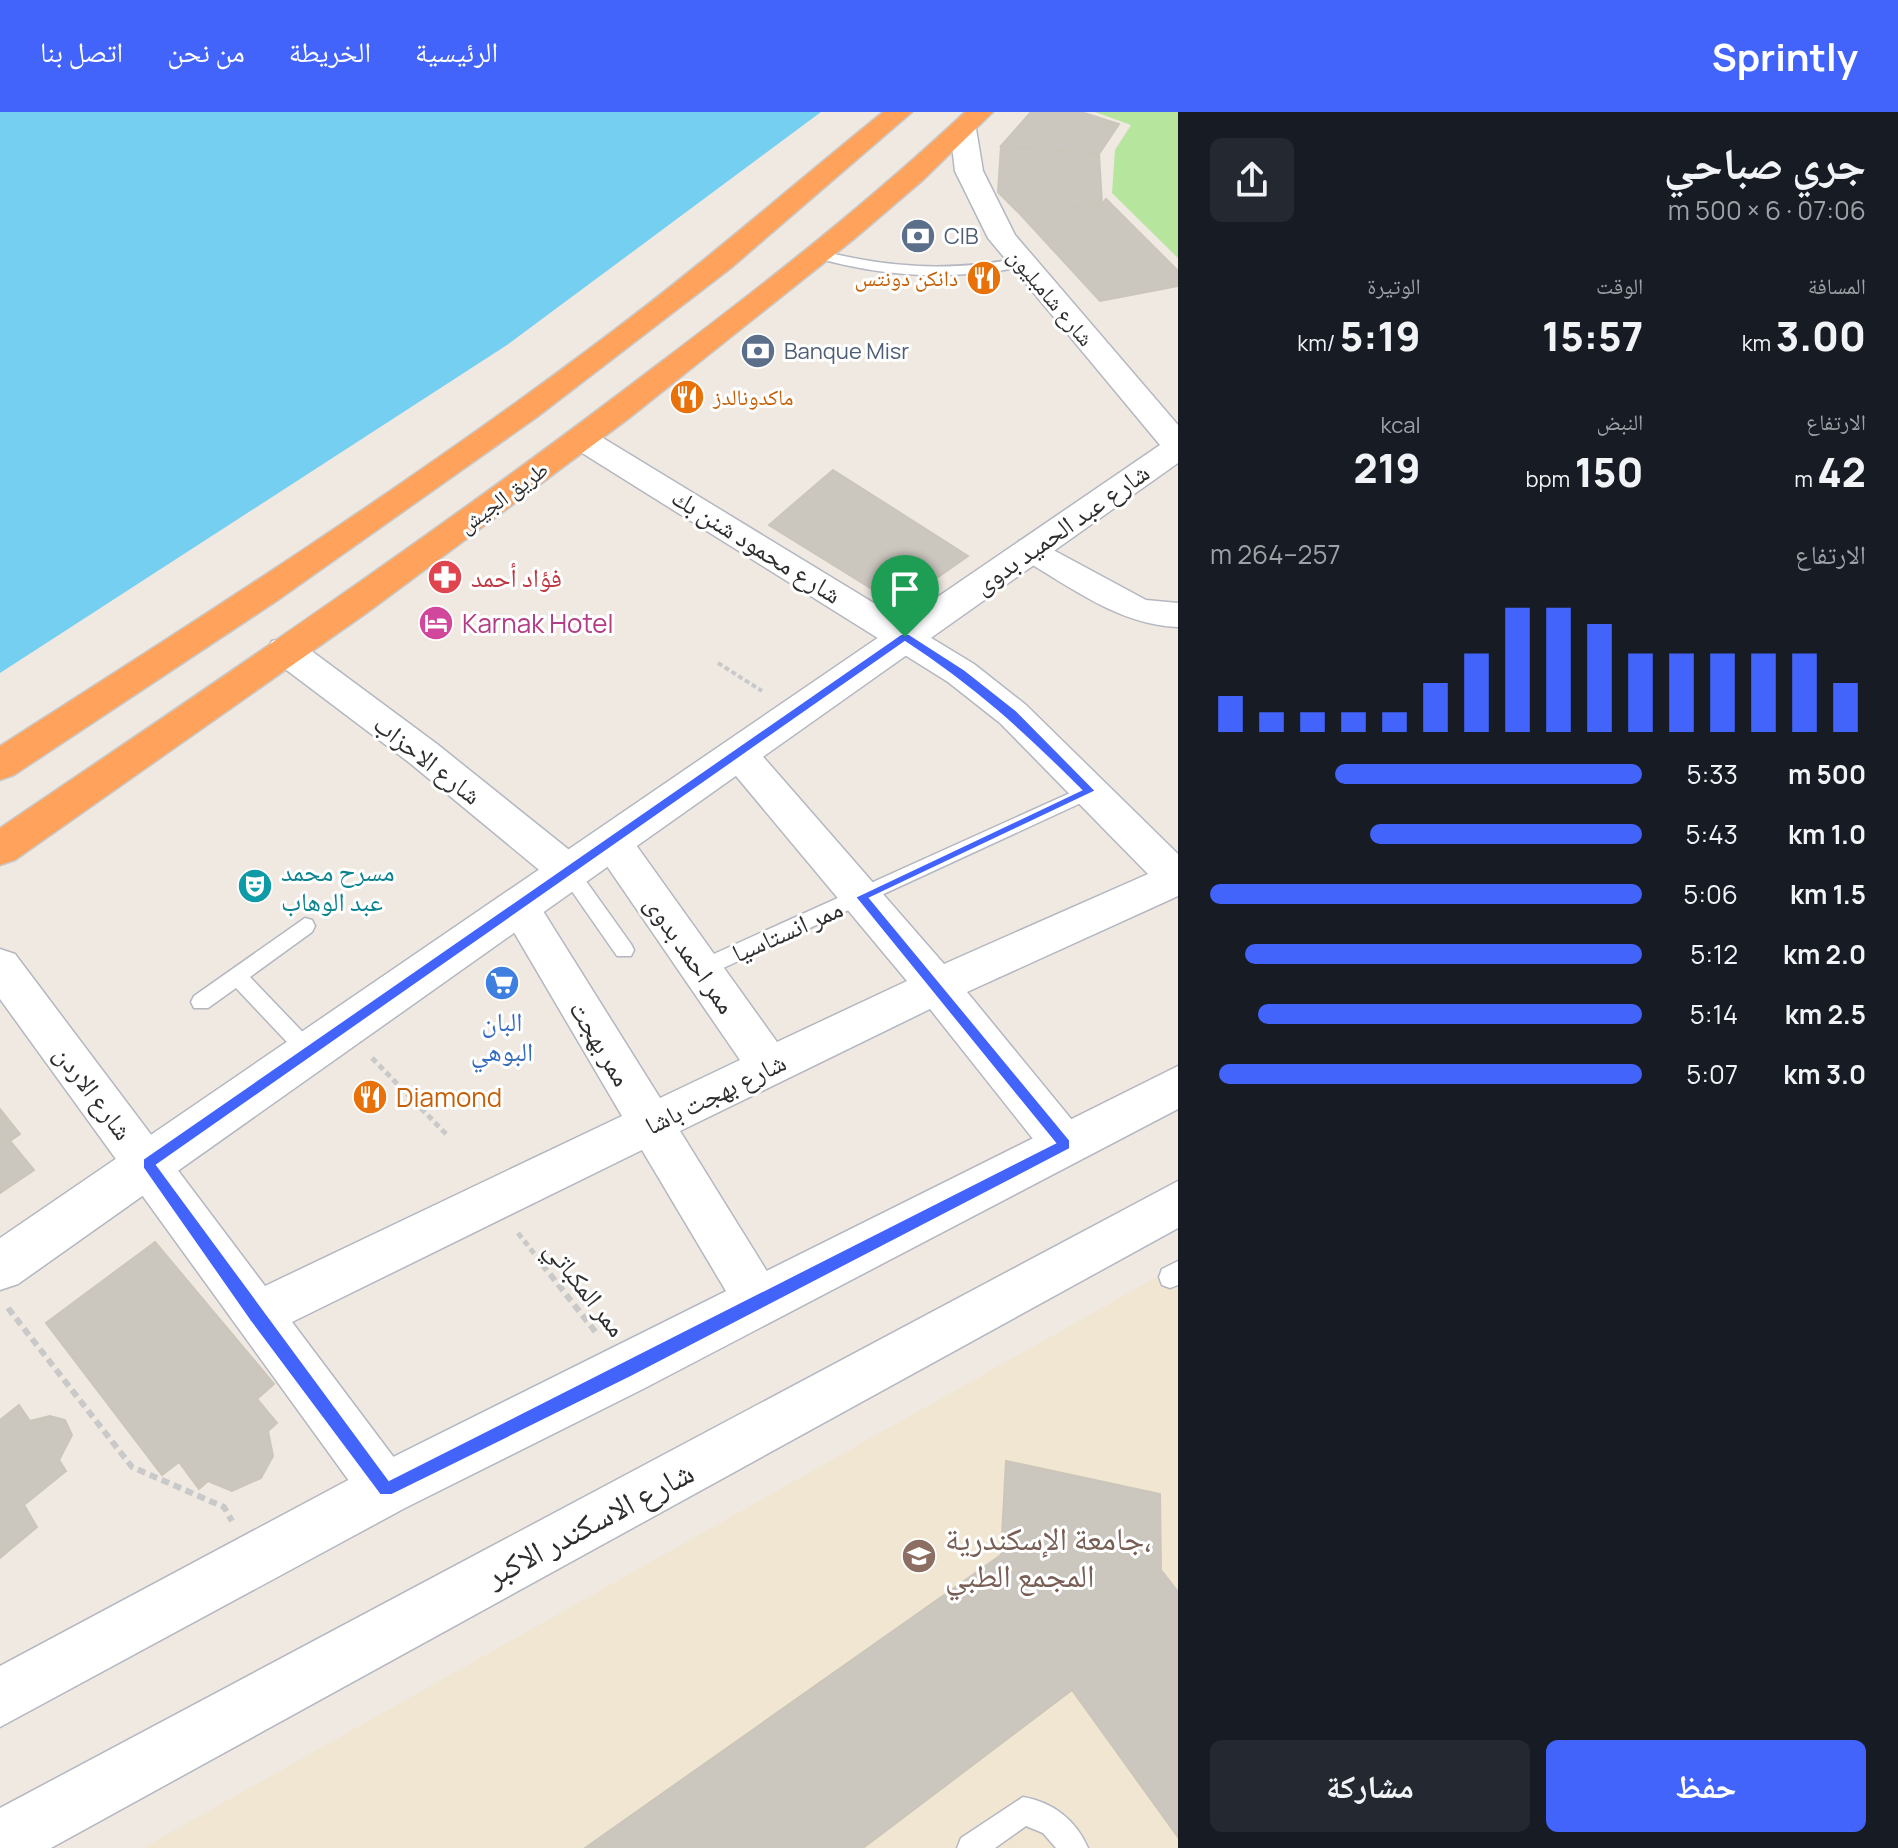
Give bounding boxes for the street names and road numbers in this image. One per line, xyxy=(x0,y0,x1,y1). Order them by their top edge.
street label: شارع شامبليون xyxy=(1001,242,1101,352)
street label: طريق الجيش xyxy=(452,454,554,540)
street label: شارع عبد الحميد بدوى xyxy=(966,454,1156,602)
street label: شارع محمود شنن بك xyxy=(665,478,849,612)
street label: شارع الاحزاب xyxy=(367,706,489,812)
street label: ممر احمد بدوى xyxy=(637,888,745,1020)
street label: ممر انستاسيا xyxy=(726,890,848,970)
street label: ممر بهجت xyxy=(561,993,641,1093)
street label: شارع الاردن xyxy=(46,1037,142,1147)
street label: شارع بهجت باشا xyxy=(638,1043,792,1143)
street label: ممر المكباتي xyxy=(534,1232,635,1346)
street label: شارع الاسكندر الاكبر xyxy=(476,1450,701,1597)

